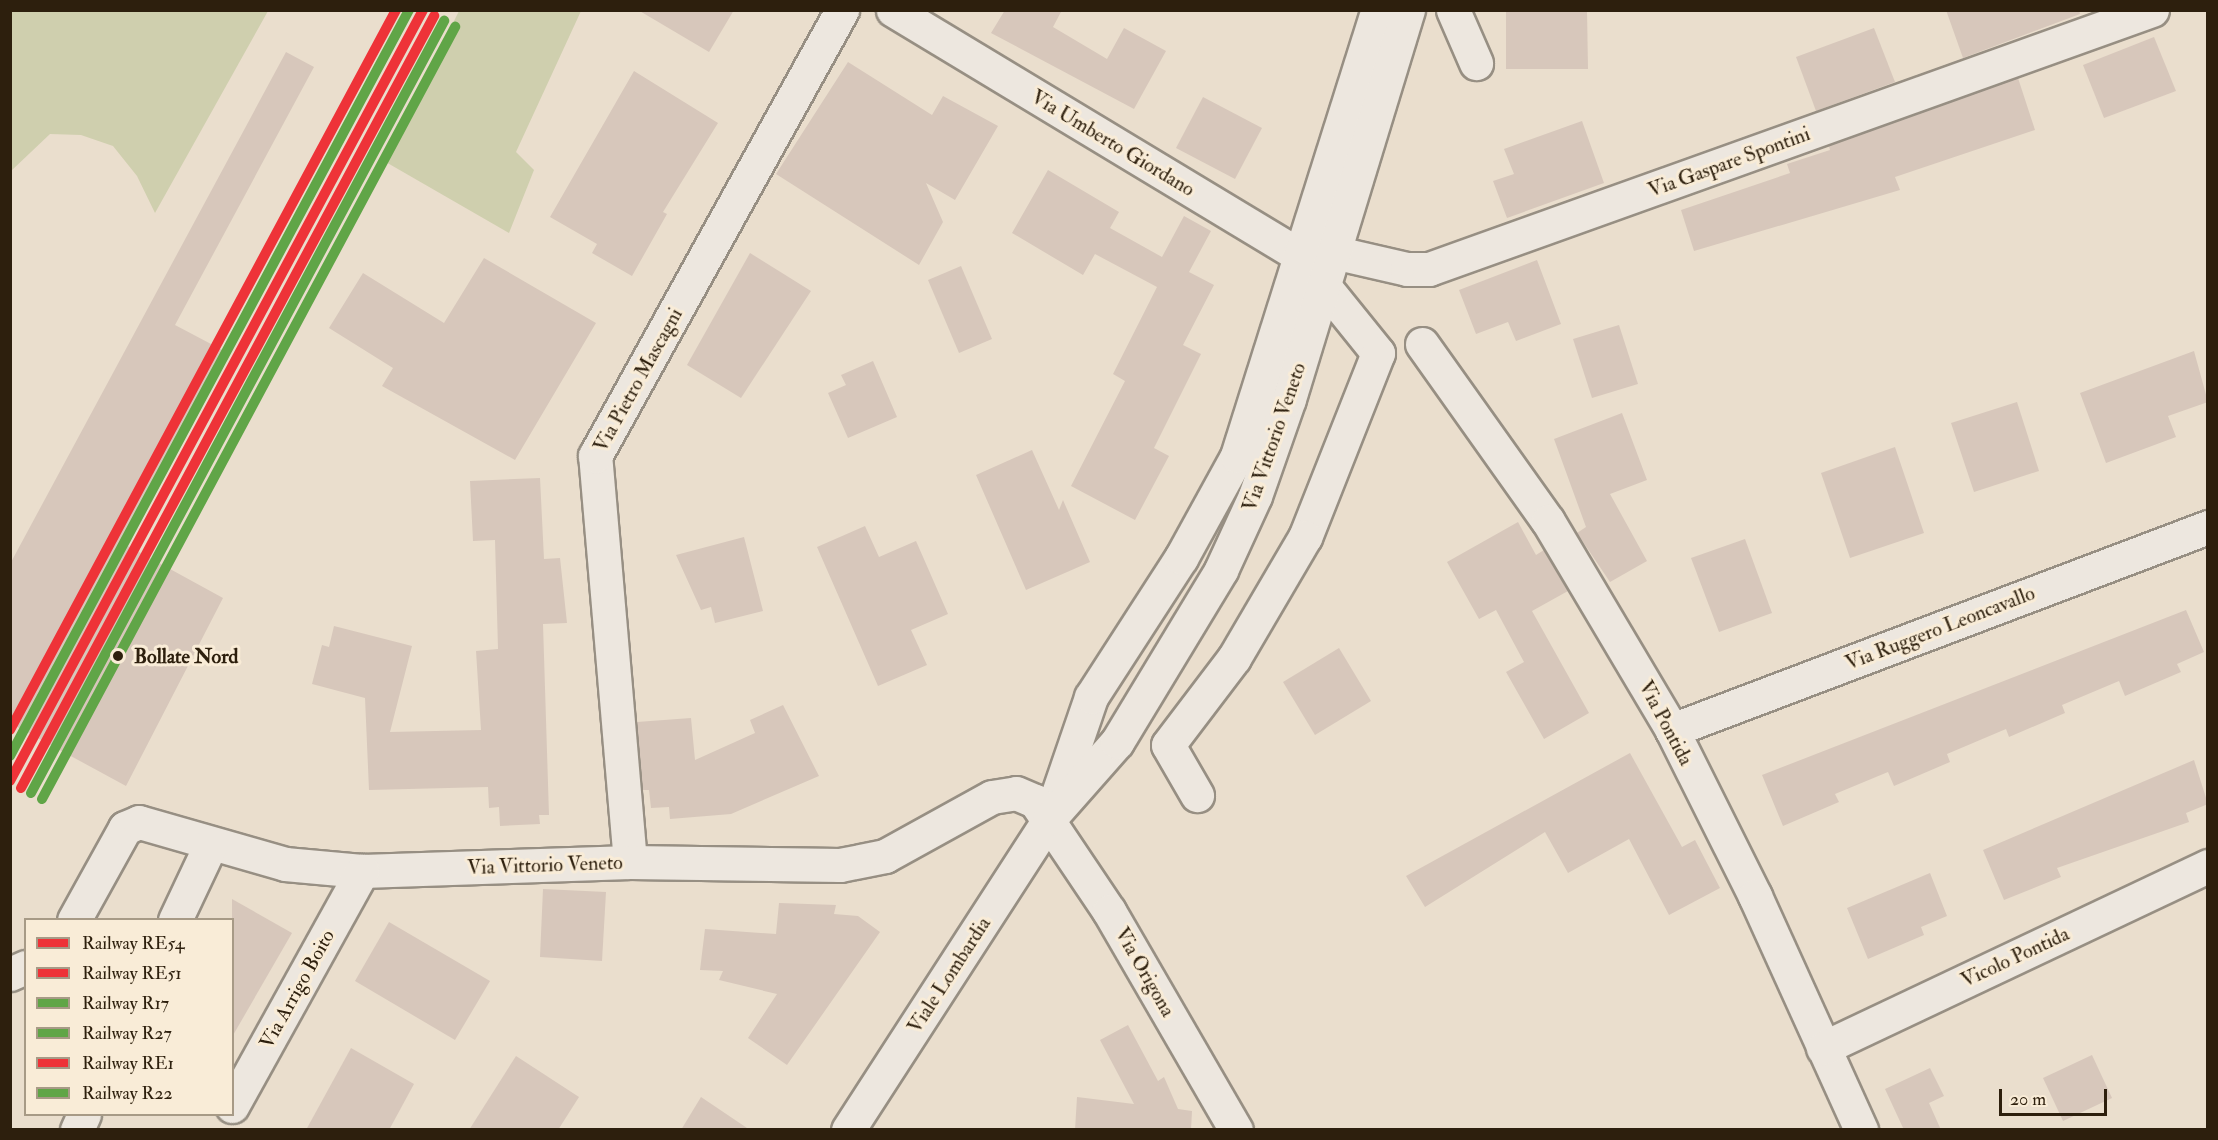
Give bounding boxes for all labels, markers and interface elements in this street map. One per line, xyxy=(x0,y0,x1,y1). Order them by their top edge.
street label: Via Umberto Giordano xyxy=(1027,85,1199,201)
street label: Via Gaspare Spontini xyxy=(1645,122,1813,202)
street label: Via Pietro Mascagni xyxy=(589,304,687,456)
street label: Via Vittorio Veneto xyxy=(1237,359,1311,515)
street label: Via Ruggero Leoncavallo xyxy=(1842,581,2038,675)
place label: Bollate Nord xyxy=(134,644,238,668)
marker: Bollate Nord xyxy=(107,645,129,667)
street label: Via Pontida xyxy=(1634,677,1698,769)
street label: Via Vittorio Veneto xyxy=(467,850,623,880)
street label: Viale Lombardia xyxy=(903,912,995,1038)
legend xyxy=(24,918,234,1116)
street label: Vicolo Pontida xyxy=(1957,922,2073,992)
street label: Via Origona xyxy=(1110,923,1180,1021)
street label: Via Arrigo Boito xyxy=(254,925,340,1053)
text: Railway RE54 xyxy=(82,932,185,955)
text: Railway RE51 xyxy=(82,962,182,985)
text: Railway R17 xyxy=(82,992,169,1015)
text: Railway R27 xyxy=(82,1022,172,1045)
text: Railway RE1 xyxy=(82,1052,174,1075)
scale bar xyxy=(2002,1077,2110,1115)
text: Railway R22 xyxy=(82,1082,173,1105)
text: 20 m xyxy=(2010,1088,2046,1111)

